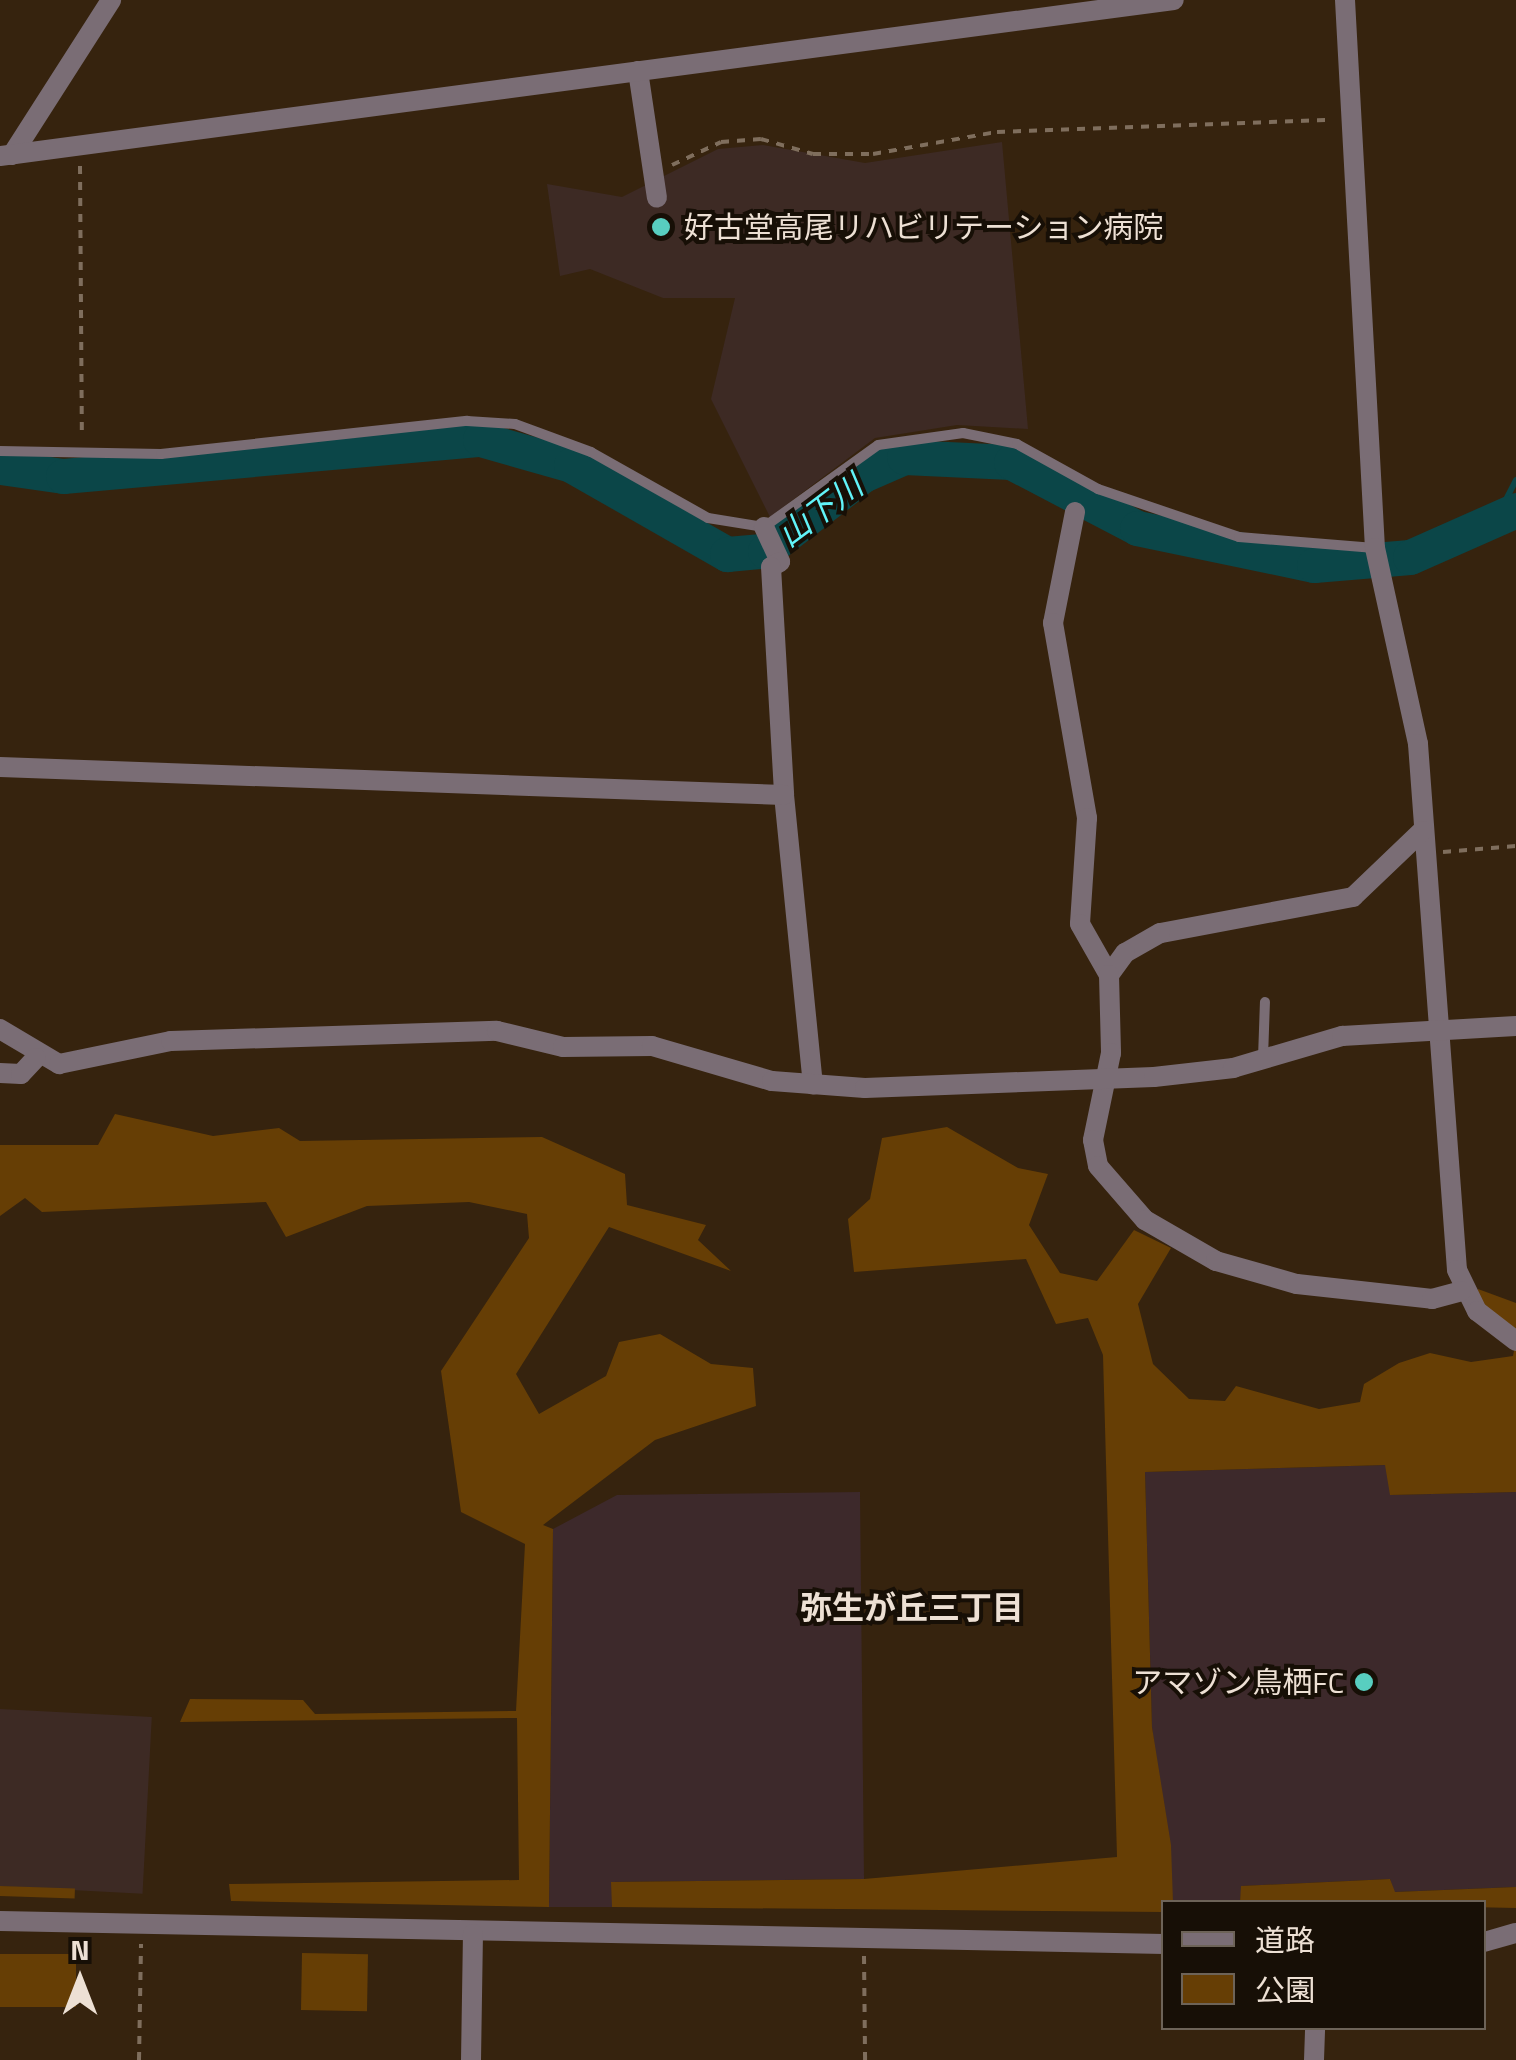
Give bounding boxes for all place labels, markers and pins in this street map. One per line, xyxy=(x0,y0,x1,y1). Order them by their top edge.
place label: 好古堂高尾リハビリテーション病院 xyxy=(684,209,1164,245)
marker: 好古堂高尾リハビリテーション病院 xyxy=(648,214,674,240)
place label: アマゾン鳥栖FC xyxy=(1132,1664,1344,1700)
marker: アマゾン鳥栖FC xyxy=(1353,1671,1375,1693)

